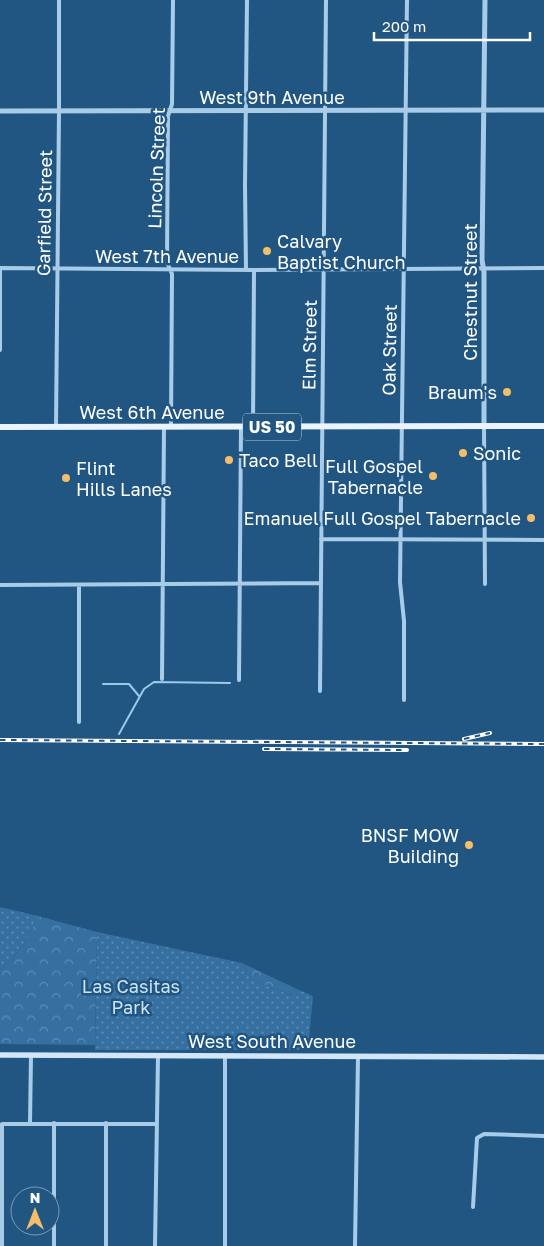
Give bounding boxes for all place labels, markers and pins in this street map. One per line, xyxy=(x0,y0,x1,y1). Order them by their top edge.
place label: Calvary Baptist Church xyxy=(277,230,405,273)
marker: Calvary Baptist Church xyxy=(261,245,273,257)
place label: Braum's xyxy=(428,381,497,403)
marker: Braum's xyxy=(501,386,513,398)
place label: Sonic xyxy=(473,442,521,464)
marker: Sonic xyxy=(457,447,469,459)
place label: Taco Bell xyxy=(239,449,318,471)
marker: Taco Bell xyxy=(223,454,235,466)
place label: Full Gospel Tabernacle xyxy=(325,455,423,498)
place label: Flint Hills Lanes xyxy=(76,457,172,500)
marker: Full Gospel Tabernacle xyxy=(427,470,439,482)
marker: Flint Hills Lanes xyxy=(60,472,72,484)
place label: Emanuel Full Gospel Tabernacle xyxy=(244,507,521,529)
marker: Emanuel Full Gospel Tabernacle xyxy=(525,512,537,524)
place label: BNSF MOW Building xyxy=(361,824,459,867)
marker: BNSF MOW Building xyxy=(463,839,475,851)

